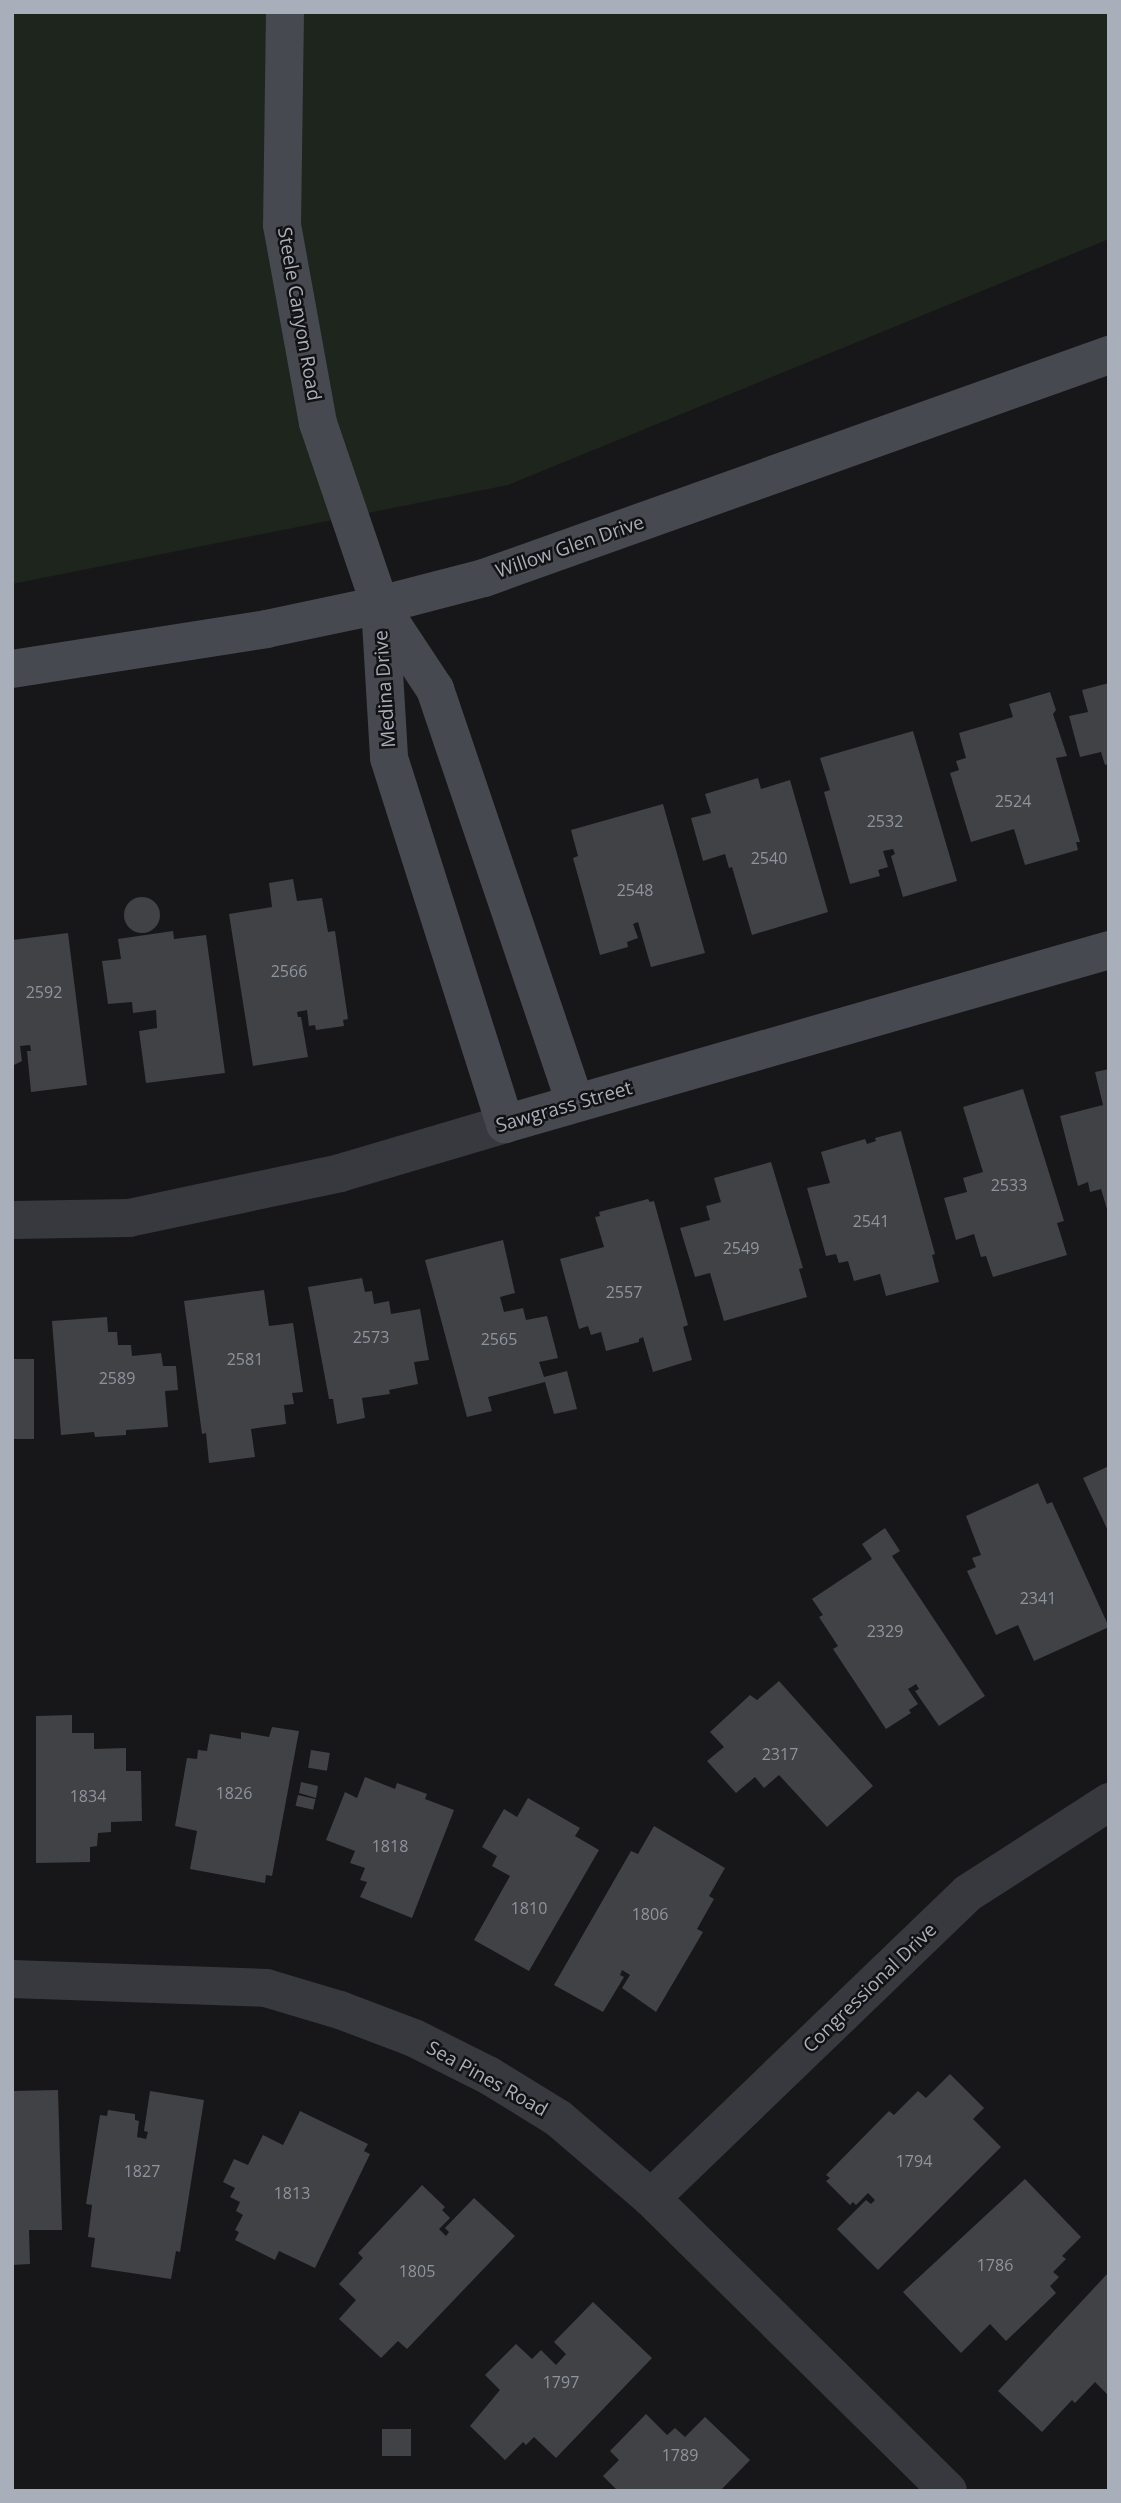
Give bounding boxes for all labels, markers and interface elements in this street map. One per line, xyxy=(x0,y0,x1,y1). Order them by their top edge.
street label: Steele Canyon Road xyxy=(272,225,326,403)
street label: Willow Glen Drive xyxy=(493,511,647,583)
street label: Medina Drive xyxy=(370,629,400,749)
house number: 2524 xyxy=(995,791,1031,811)
house number: 2532 xyxy=(867,811,903,831)
house number: 2540 xyxy=(751,848,787,868)
house number: 2548 xyxy=(617,880,653,900)
house number: 2566 xyxy=(271,961,307,981)
house number: 2592 xyxy=(26,982,62,1002)
street label: Sawgrass Street xyxy=(493,1077,635,1137)
house number: 2533 xyxy=(991,1175,1027,1195)
house number: 2541 xyxy=(853,1211,889,1231)
house number: 2549 xyxy=(723,1238,759,1258)
house number: 2557 xyxy=(606,1282,642,1302)
house number: 2573 xyxy=(353,1327,389,1347)
house number: 2565 xyxy=(481,1329,517,1349)
house number: 2581 xyxy=(227,1349,263,1369)
house number: 2589 xyxy=(99,1368,135,1388)
house number: 2341 xyxy=(1020,1588,1056,1608)
house number: 2329 xyxy=(867,1621,903,1641)
house number: 2317 xyxy=(762,1744,798,1764)
house number: 1826 xyxy=(216,1783,252,1803)
house number: 1834 xyxy=(70,1786,106,1806)
house number: 1818 xyxy=(372,1836,408,1856)
house number: 1810 xyxy=(511,1898,547,1918)
house number: 1806 xyxy=(632,1904,668,1924)
street label: Congressional Drive xyxy=(799,1918,941,2058)
street label: Sea Pines Road xyxy=(423,2036,551,2122)
house number: 1794 xyxy=(896,2151,932,2171)
house number: 1827 xyxy=(124,2161,160,2181)
house number: 1813 xyxy=(274,2183,310,2203)
house number: 1786 xyxy=(977,2255,1013,2275)
house number: 1805 xyxy=(399,2261,435,2281)
house number: 1797 xyxy=(543,2372,579,2392)
house number: 1789 xyxy=(662,2445,698,2465)

